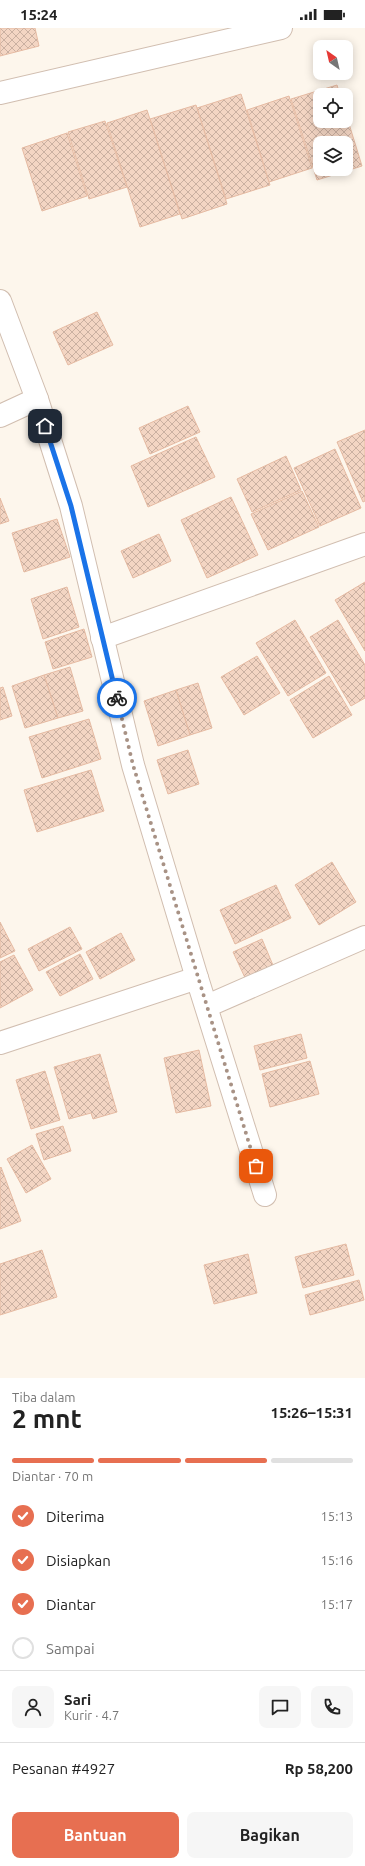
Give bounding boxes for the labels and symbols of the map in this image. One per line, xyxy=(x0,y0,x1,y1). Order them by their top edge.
north arrow xyxy=(313,40,353,80)
pin xyxy=(28,409,62,443)
courier xyxy=(97,678,137,718)
pin xyxy=(239,1149,273,1183)

